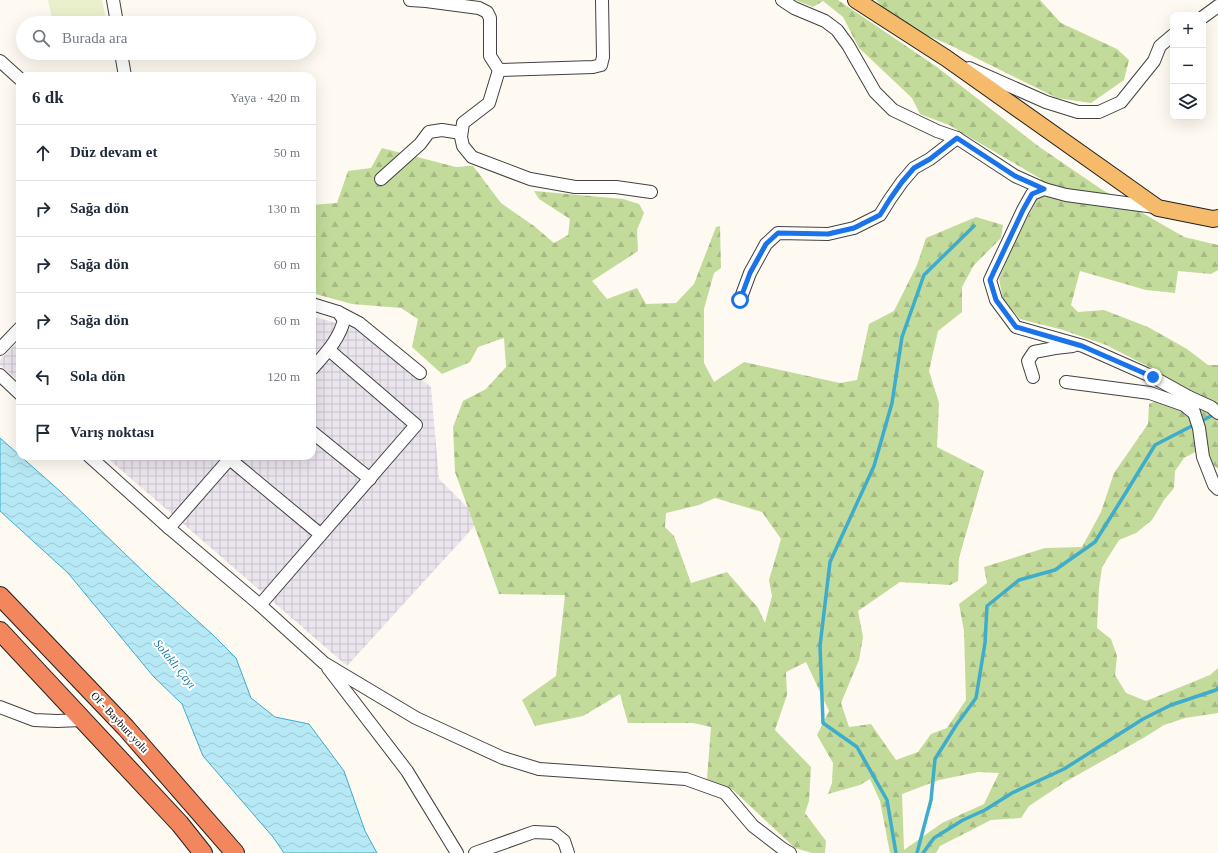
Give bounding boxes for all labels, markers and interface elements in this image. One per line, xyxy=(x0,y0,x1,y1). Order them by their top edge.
map controls xyxy=(1170,12,1206,120)
button: + xyxy=(1170,12,1206,48)
search box xyxy=(16,16,316,60)
icon: search xyxy=(30,27,52,49)
text: Burada ara xyxy=(62,30,127,46)
button: − xyxy=(1170,48,1206,84)
button: layers xyxy=(1170,84,1206,120)
text: 6 dk xyxy=(32,88,64,107)
text: Yaya · 420 m xyxy=(230,90,300,105)
icon: ahead xyxy=(32,142,54,164)
text: Düz devam et xyxy=(70,144,157,160)
text: 50 m xyxy=(274,145,300,160)
icon: right xyxy=(32,198,54,220)
text: Sağa dön xyxy=(70,200,129,216)
text: 130 m xyxy=(267,201,300,216)
icon: right xyxy=(32,254,54,276)
text: Sağa dön xyxy=(70,256,129,272)
text: 60 m xyxy=(274,257,300,272)
route start xyxy=(731,291,749,309)
icon: right xyxy=(32,310,54,332)
text: Sağa dön xyxy=(70,312,129,328)
text: 60 m xyxy=(274,313,300,328)
icon: left xyxy=(32,366,54,388)
text: Sola dön xyxy=(70,368,125,384)
route end xyxy=(1144,368,1162,386)
text: 120 m xyxy=(267,369,300,384)
icon: arrive xyxy=(32,422,54,444)
text: Varış noktası xyxy=(70,424,154,440)
water label: Solaklı Çayı xyxy=(151,637,199,691)
street label: Of - Bayburt yolu xyxy=(89,689,152,755)

